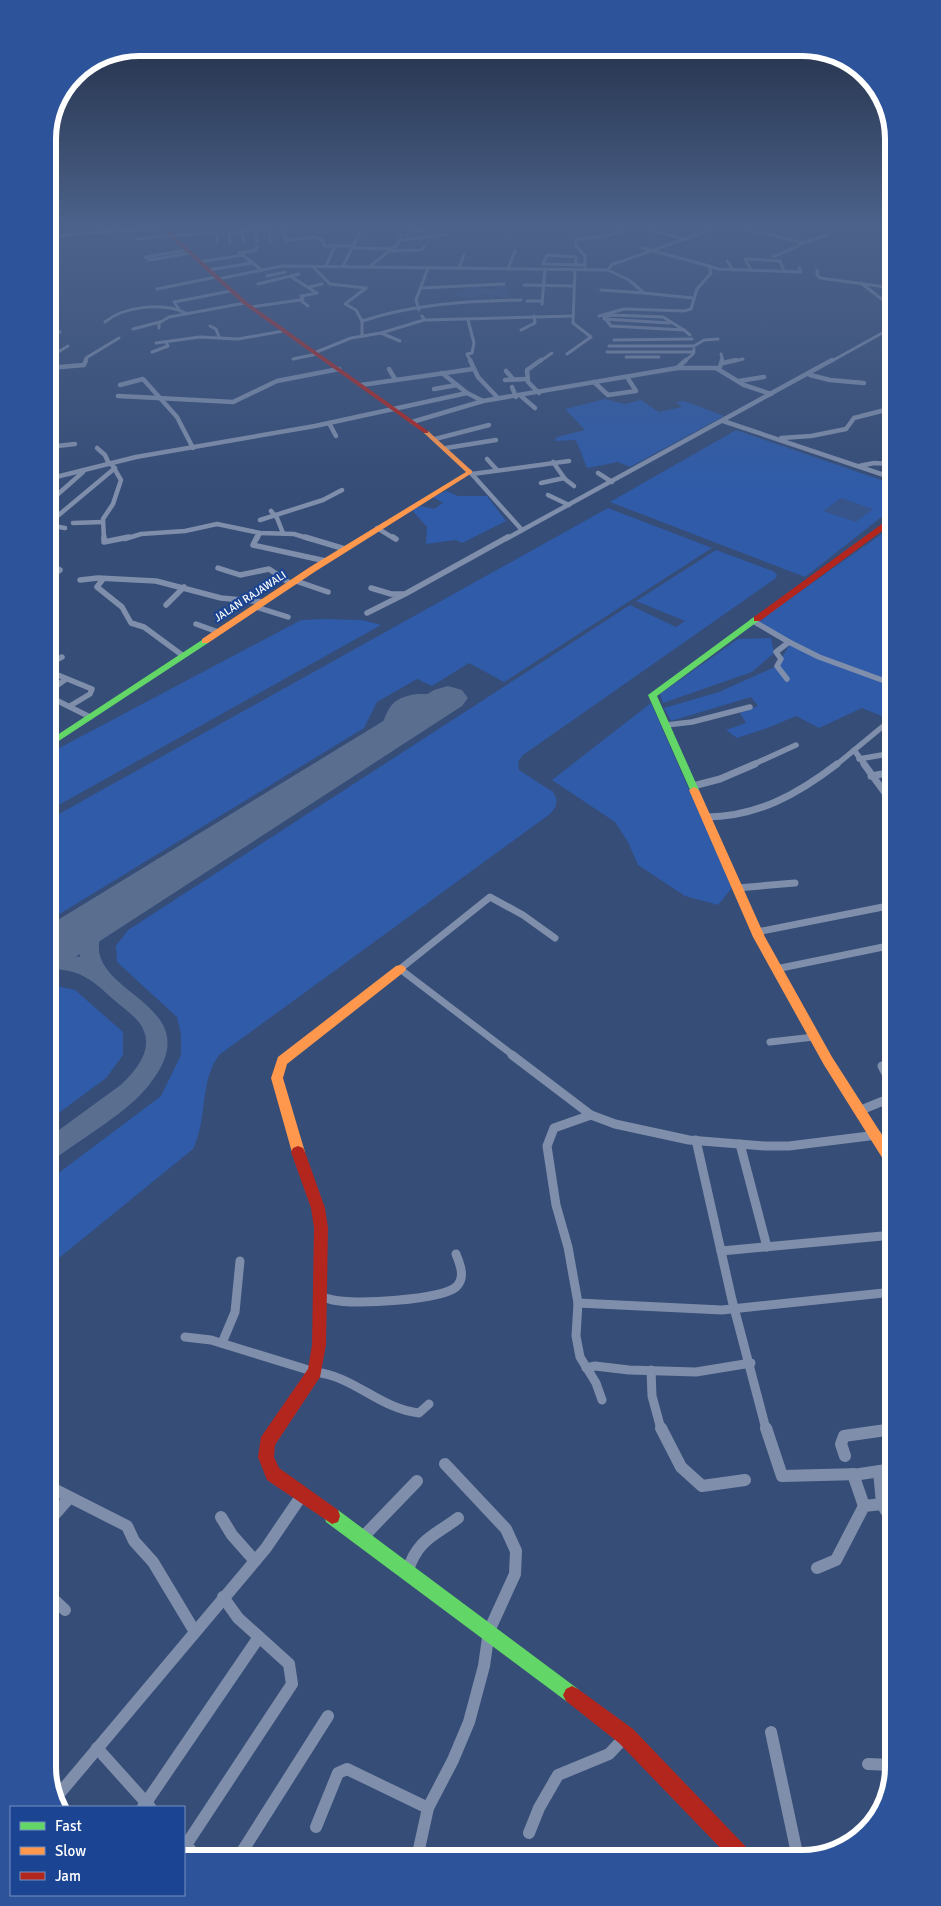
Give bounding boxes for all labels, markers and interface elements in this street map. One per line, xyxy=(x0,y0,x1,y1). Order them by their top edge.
street label: JALAN RAJAWALI xyxy=(212,568,289,624)
legend xyxy=(10,1806,185,1896)
text: Fast xyxy=(55,1817,82,1835)
text: Slow xyxy=(55,1842,86,1860)
text: Jam xyxy=(55,1867,81,1885)

